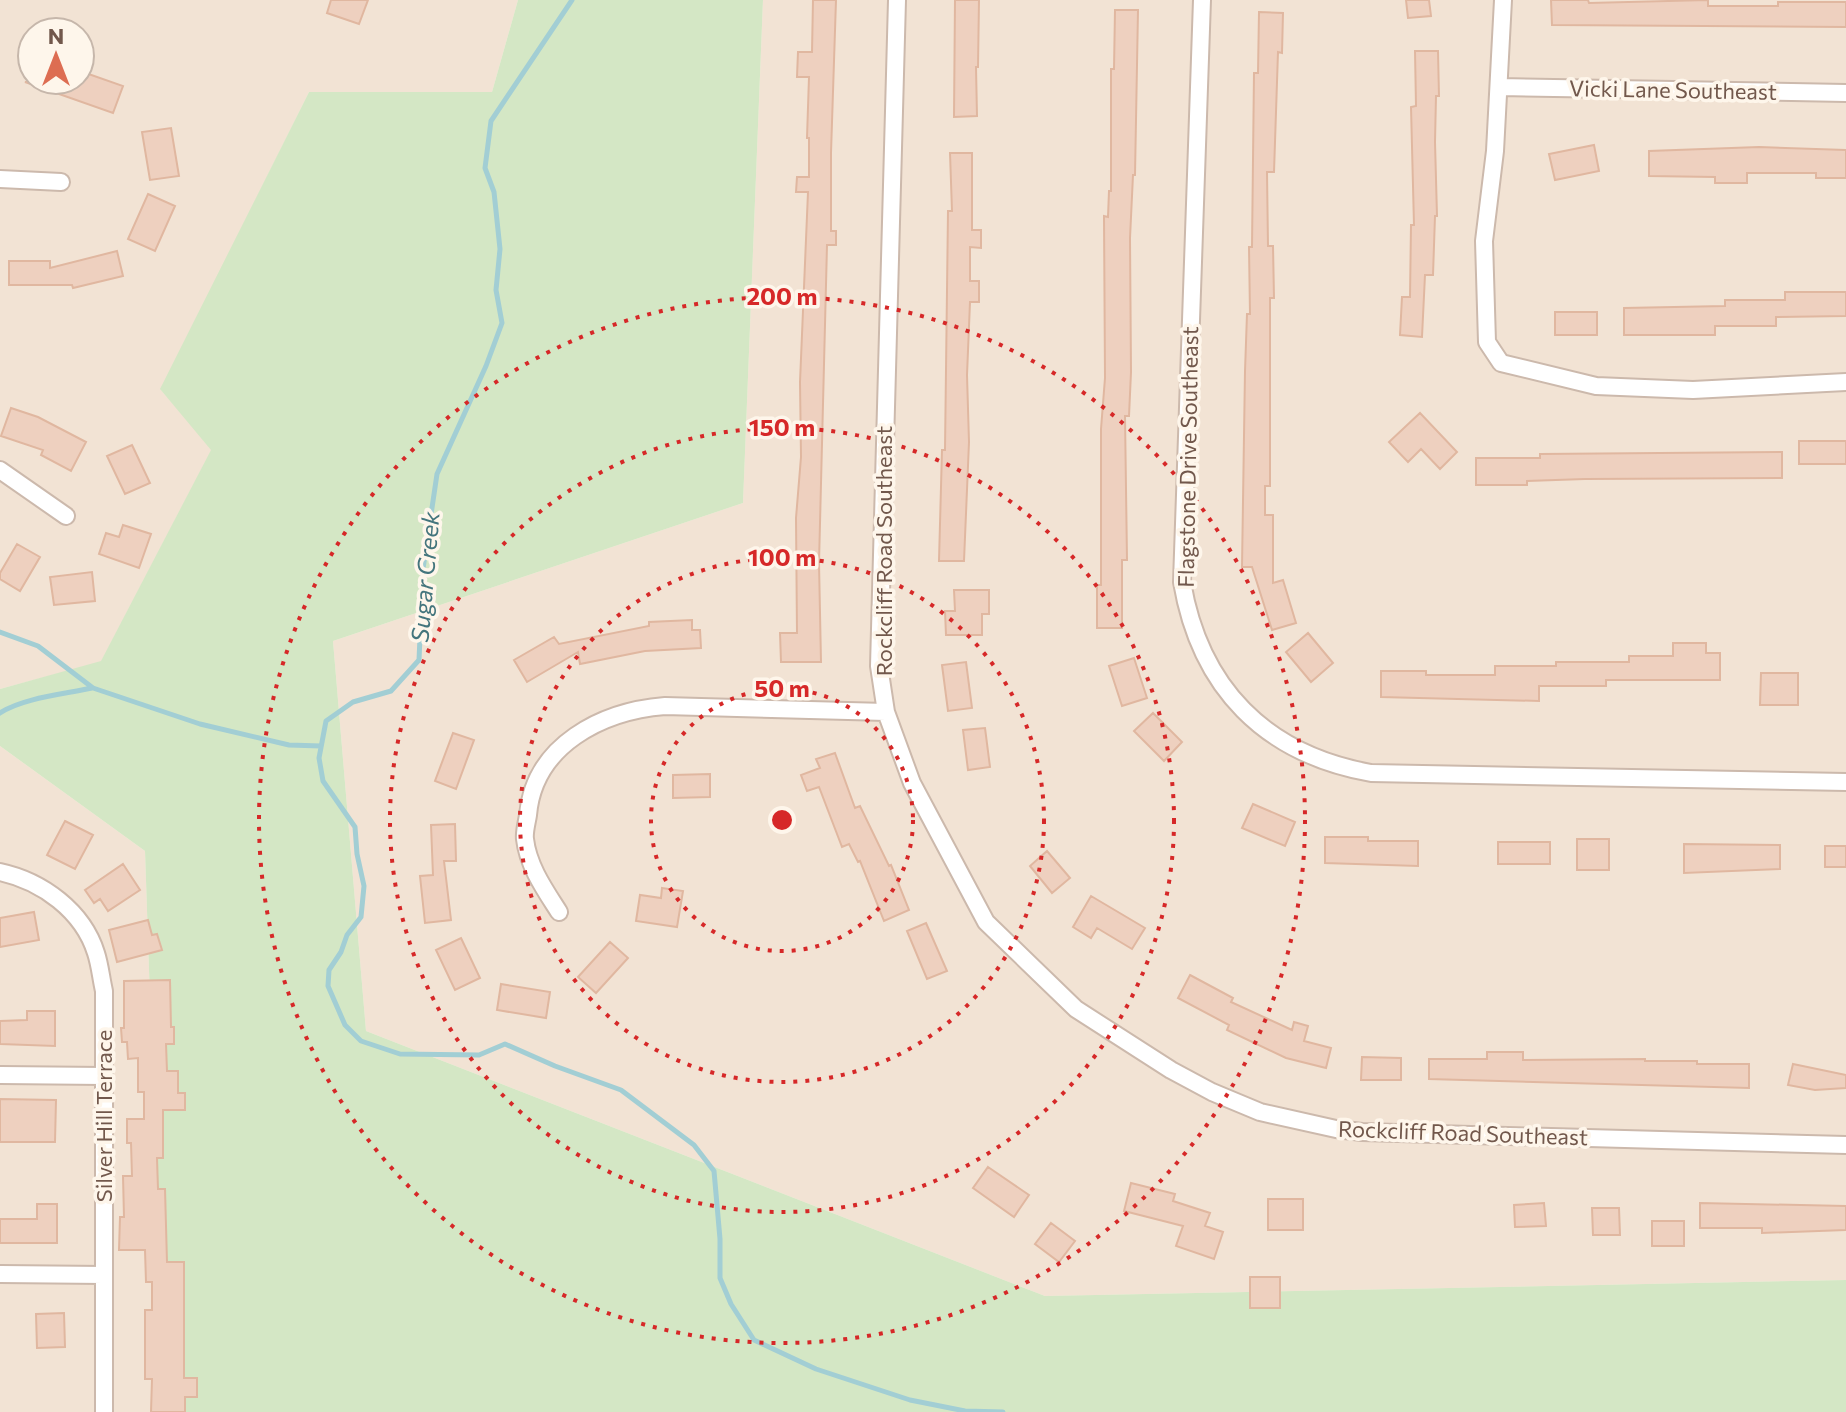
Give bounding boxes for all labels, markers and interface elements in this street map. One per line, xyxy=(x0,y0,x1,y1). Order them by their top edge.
north arrow xyxy=(16,16,96,96)
text: N xyxy=(48,22,64,49)
street label: Vicki Lane Southeast xyxy=(1569,74,1777,105)
text: 200 m xyxy=(747,281,817,310)
street label: Flagstone Drive Southeast xyxy=(1172,326,1203,588)
text: 150 m xyxy=(749,412,815,441)
street label: Rockcliff Road Southeast xyxy=(870,426,897,676)
water label: Sugar Creek xyxy=(404,509,445,643)
text: 100 m xyxy=(748,542,816,571)
text: 50 m xyxy=(754,673,810,702)
centre of rings xyxy=(768,806,796,834)
street label: Silver Hill Terrace xyxy=(90,1030,117,1202)
street label: Rockcliff Road Southeast xyxy=(1337,1115,1589,1150)

